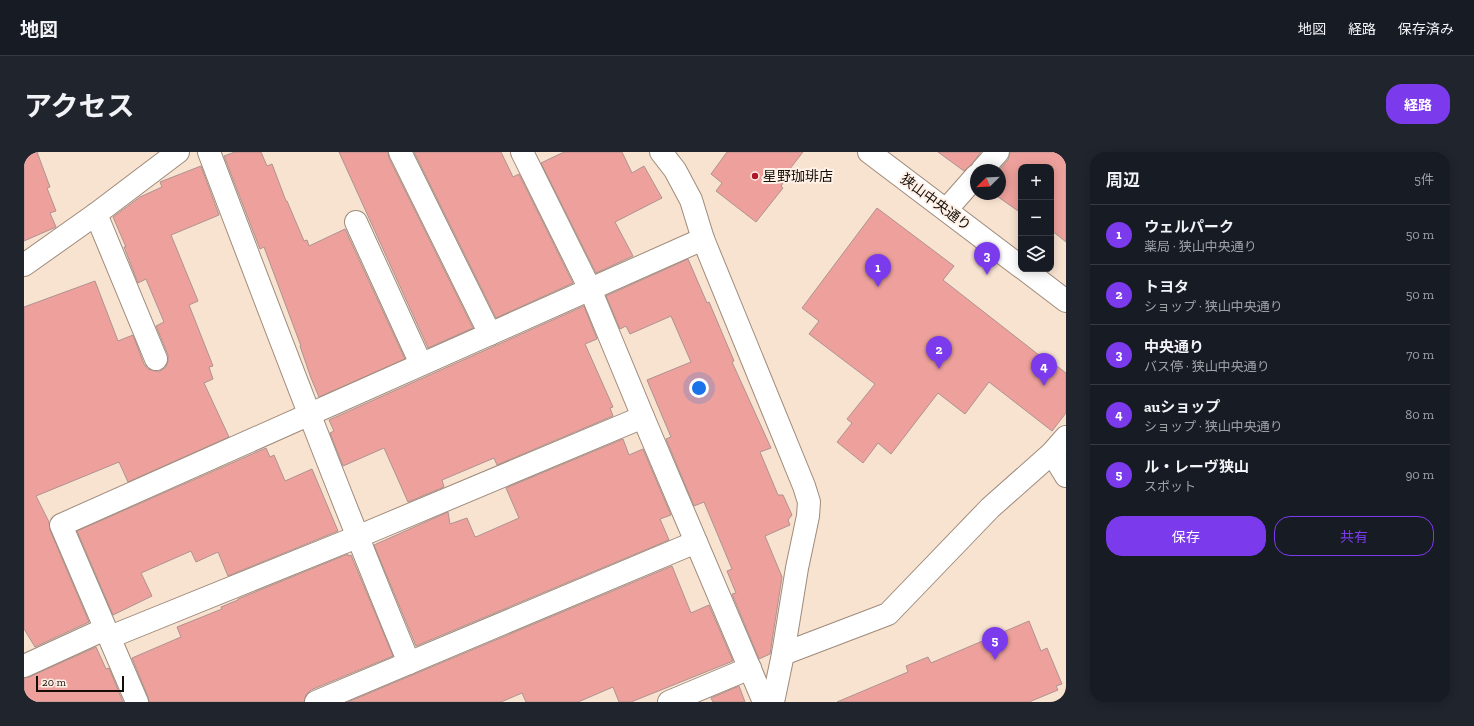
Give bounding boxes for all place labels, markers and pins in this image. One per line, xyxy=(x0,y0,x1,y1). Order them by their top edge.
place label: 星野珈琲店 xyxy=(763,168,833,185)
marker: 星野珈琲店 xyxy=(750,171,760,181)
pin: 3 xyxy=(974,242,1000,275)
pin: 1 xyxy=(865,254,891,287)
pin: 2 xyxy=(926,336,952,369)
pin: 4 xyxy=(1031,353,1057,386)
pin: 5 xyxy=(982,627,1008,660)

